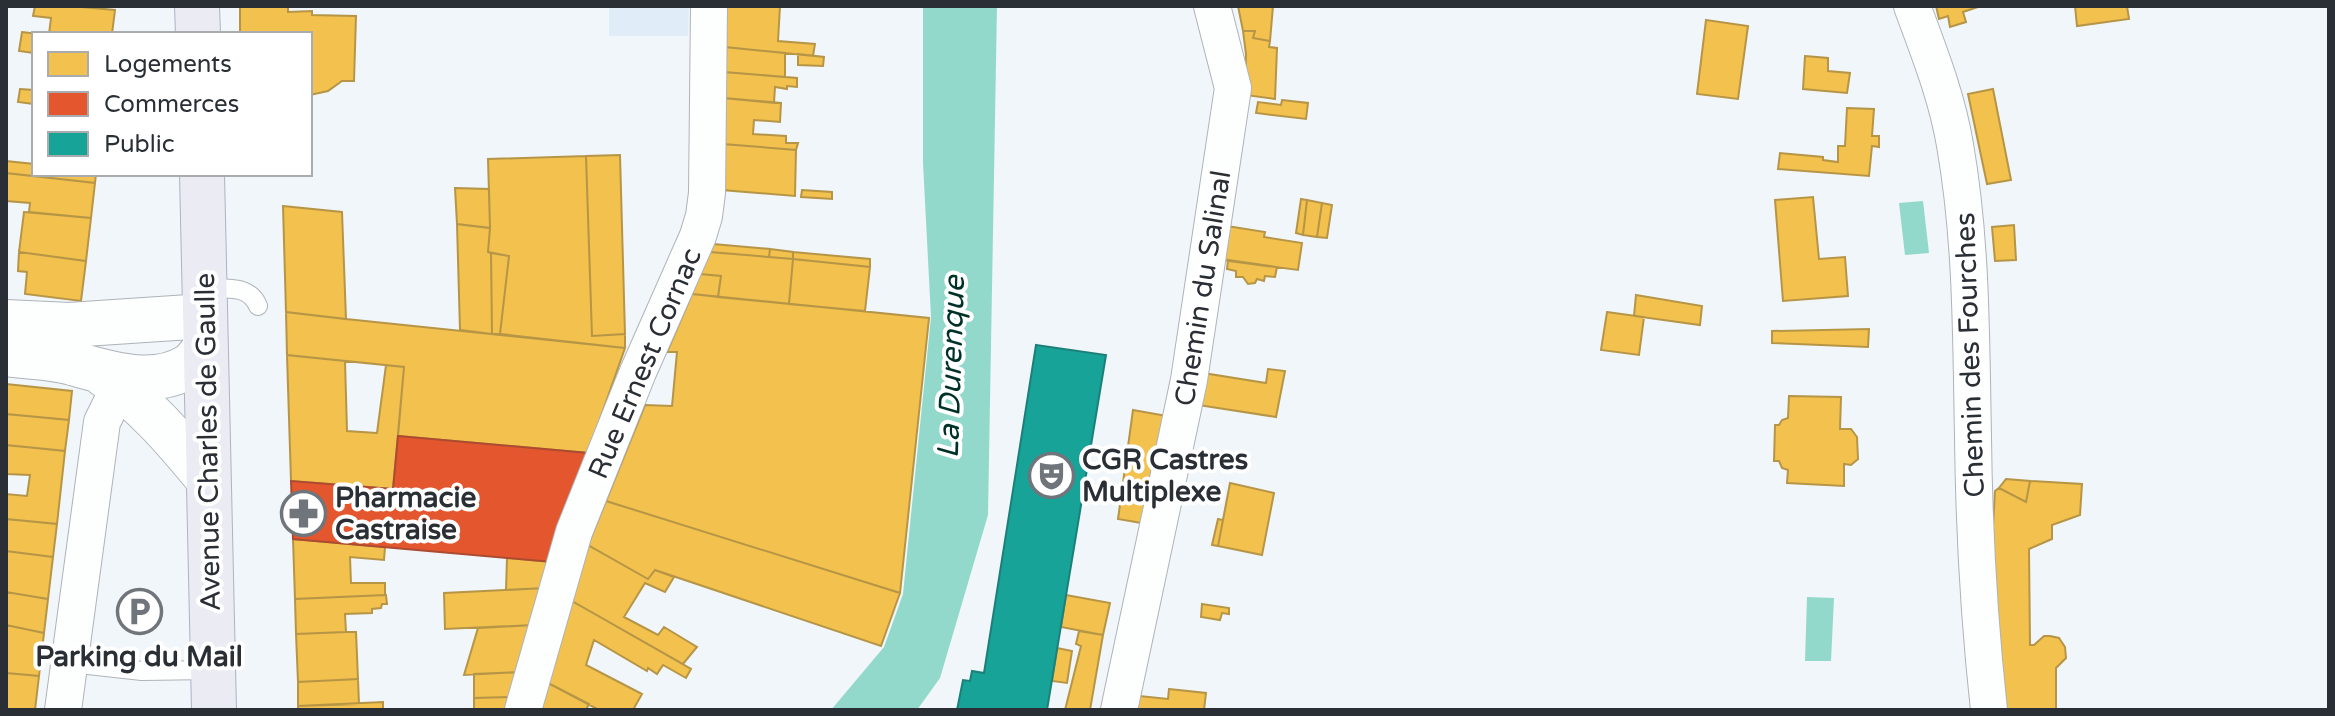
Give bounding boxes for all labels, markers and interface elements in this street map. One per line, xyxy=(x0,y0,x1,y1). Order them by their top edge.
legend xyxy=(32,32,312,176)
text: Logements xyxy=(104,50,232,79)
text: Commerces xyxy=(104,90,239,119)
text: Public xyxy=(104,130,174,159)
street label: Chemin du Salinal xyxy=(1168,168,1238,408)
street label: Chemin des Fourches xyxy=(1948,212,1992,498)
street label: Rue Ernest Cornac xyxy=(581,243,709,484)
street label: Avenue Charles de Gaulle xyxy=(188,272,228,611)
water label: La Durenque xyxy=(930,273,973,459)
place label: CGR Castres Multiplexe xyxy=(1082,443,1248,509)
theatre icon: CGR Castres Multiplexe xyxy=(1027,451,1075,499)
place label: Pharmacie Castraise xyxy=(335,481,476,547)
pharmacy icon: Pharmacie Castraise xyxy=(280,489,328,537)
parking icon: Parking du Mail xyxy=(115,588,163,636)
place label: Parking du Mail xyxy=(35,640,243,674)

